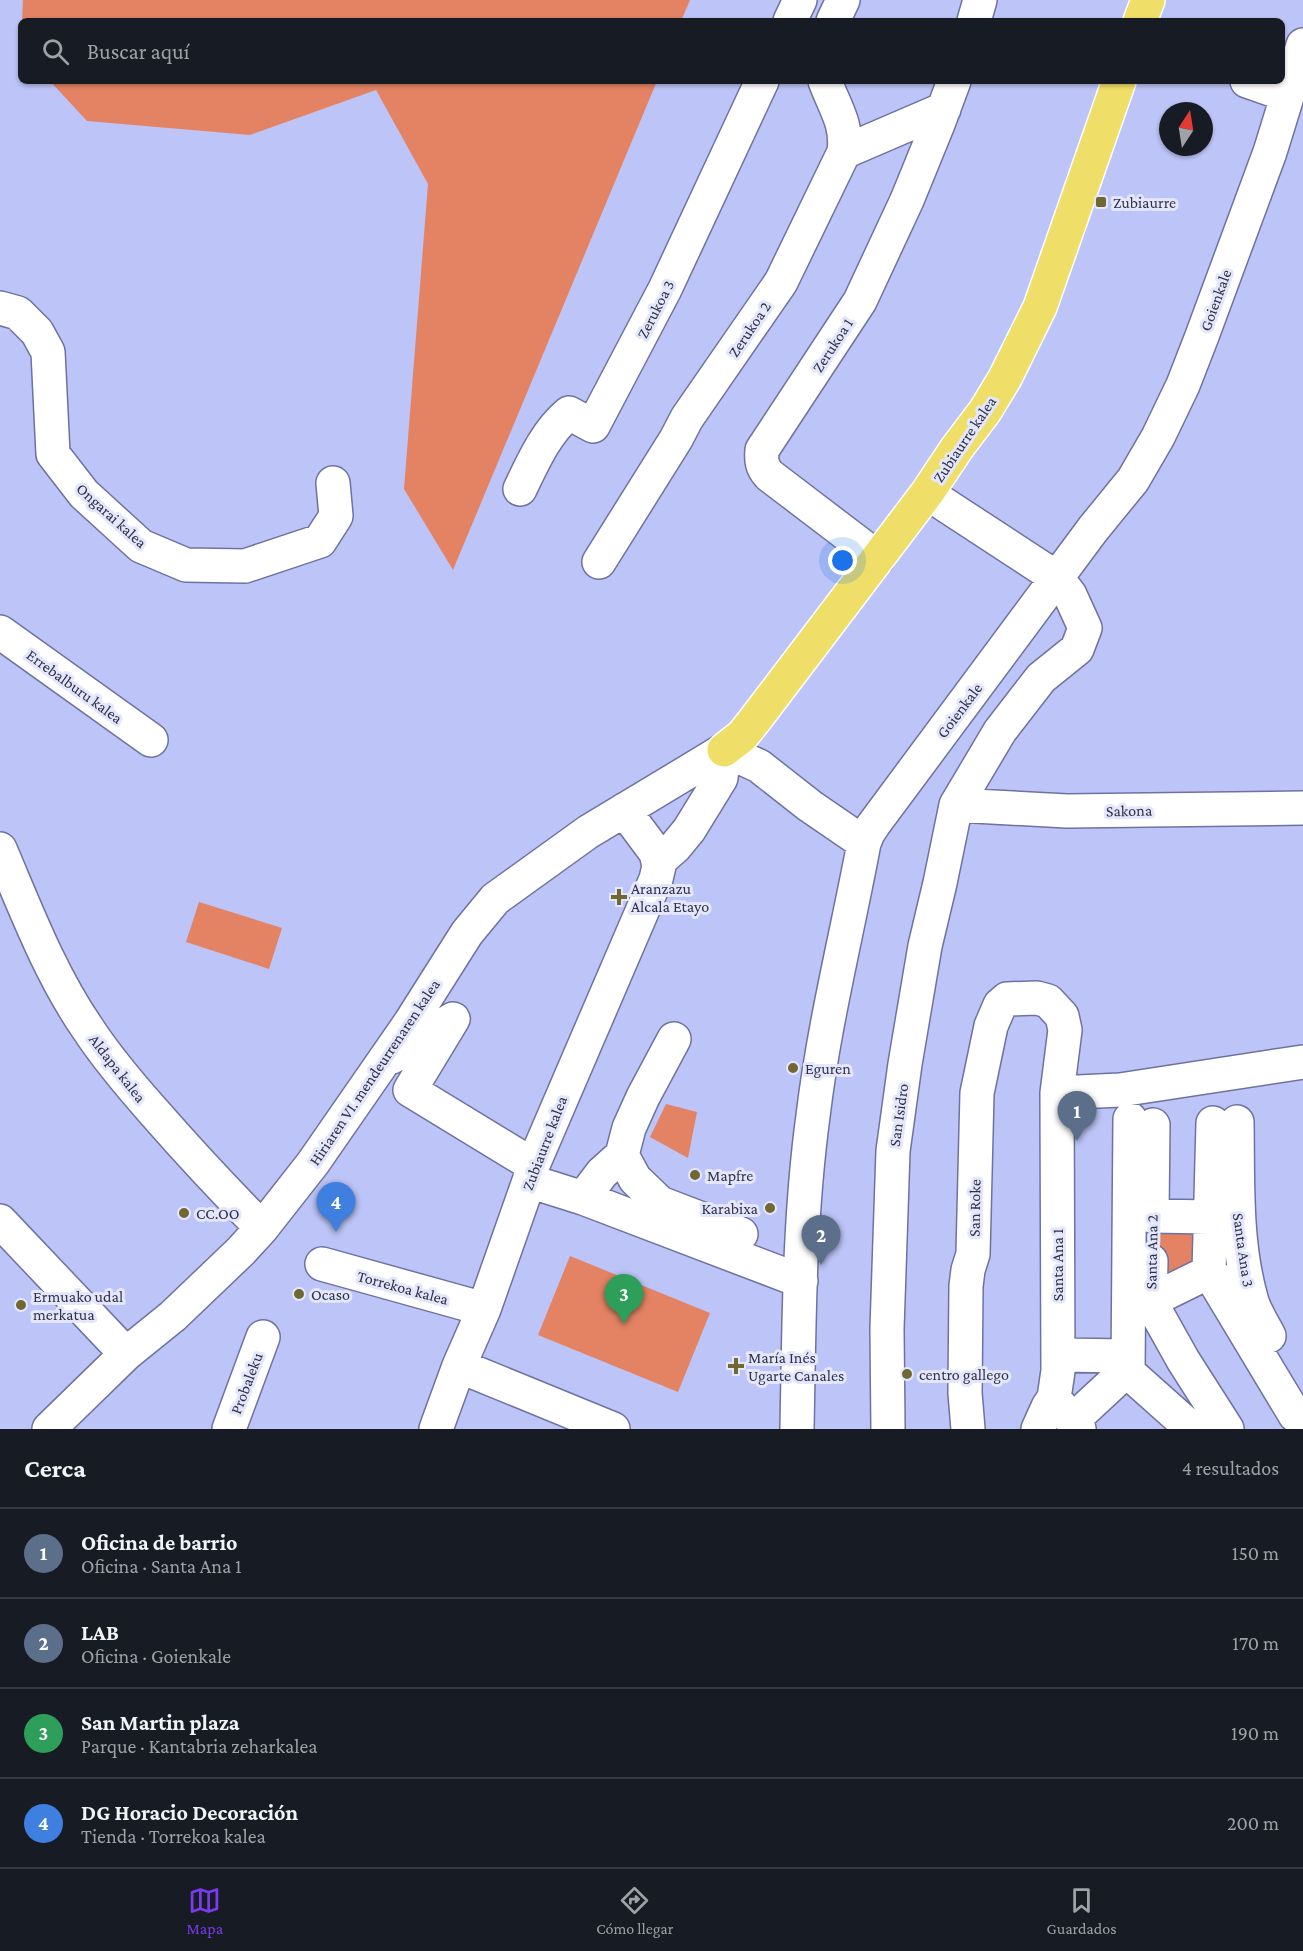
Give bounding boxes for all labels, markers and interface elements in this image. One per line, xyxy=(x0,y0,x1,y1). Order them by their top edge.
search box xyxy=(18,18,1285,84)
icon: search xyxy=(39,35,72,68)
text: Buscar aquí xyxy=(87,39,189,64)
north arrow xyxy=(1159,102,1213,156)
place label: Zubiaurre xyxy=(1113,194,1176,211)
marker: Zubiaurre xyxy=(1094,195,1108,209)
street label: Goienkale xyxy=(1197,267,1234,333)
street label: Zerukoa 3 xyxy=(634,277,677,341)
street label: Zerukoa 2 xyxy=(725,298,774,360)
street label: Zerukoa 1 xyxy=(809,315,856,375)
street label: Zubiaurre kalea xyxy=(930,393,1000,485)
street label: Ongarai kalea xyxy=(73,480,150,552)
your location xyxy=(828,546,857,575)
street label: Errebalburu kalea xyxy=(24,646,126,727)
street label: Goienkale xyxy=(933,680,985,741)
street label: Sakona xyxy=(1106,802,1153,819)
place label: Aranzazu Alcala Etayo xyxy=(631,880,709,916)
marker: Aranzazu Alcala Etayo xyxy=(612,890,626,904)
street label: Hiriaren VI. mendeurrenaren kalea xyxy=(306,976,443,1168)
street label: Aldapa kalea xyxy=(85,1031,150,1107)
place label: Eguren xyxy=(805,1060,851,1078)
marker: Eguren xyxy=(786,1061,800,1075)
street label: San Isidro xyxy=(886,1082,911,1148)
pin: 1 xyxy=(1058,1092,1096,1141)
street label: Zubiaurre kalea xyxy=(519,1093,570,1193)
place label: Mapfre xyxy=(707,1167,753,1185)
marker: Mapfre xyxy=(688,1168,702,1182)
street label: San Roke xyxy=(965,1179,984,1237)
pin: 4 xyxy=(316,1182,356,1232)
place label: Karabixa xyxy=(702,1200,759,1217)
marker: Karabixa xyxy=(763,1201,777,1215)
place label: CC.OO xyxy=(196,1205,240,1222)
marker: CC.OO xyxy=(177,1206,191,1220)
street label: Santa Ana 3 xyxy=(1230,1212,1257,1288)
street label: Santa Ana 2 xyxy=(1142,1214,1161,1290)
pin: 2 xyxy=(802,1216,840,1265)
street label: Santa Ana 1 xyxy=(1049,1229,1066,1301)
street label: Torrekoa kalea xyxy=(355,1267,451,1308)
pin: 3 xyxy=(604,1274,644,1324)
place label: Ocaso xyxy=(311,1286,350,1303)
marker: Ocaso xyxy=(292,1287,306,1301)
place label: Ermuako udal merkatua xyxy=(33,1288,123,1323)
marker: Ermuako udal merkatua xyxy=(14,1298,28,1312)
place label: María Inés Ugarte Canales xyxy=(748,1349,844,1385)
street label: Probaleku xyxy=(227,1350,266,1416)
marker: María Inés Ugarte Canales xyxy=(729,1359,743,1373)
place label: centro gallego xyxy=(919,1366,1009,1384)
marker: centro gallego xyxy=(900,1367,914,1381)
text: Cerca xyxy=(24,1454,86,1483)
text: 4 resultados xyxy=(1182,1457,1279,1479)
text: Oficina de barrio xyxy=(81,1530,238,1555)
text: 1 xyxy=(40,1542,47,1564)
text: 150 m xyxy=(1232,1542,1279,1564)
text: Oficina · Santa Ana 1 xyxy=(81,1555,242,1577)
text: LAB xyxy=(81,1620,119,1645)
text: 2 xyxy=(38,1632,49,1654)
text: 170 m xyxy=(1232,1632,1279,1654)
text: Oficina · Goienkale xyxy=(81,1645,231,1667)
text: San Martin plaza xyxy=(81,1710,239,1735)
text: 3 xyxy=(39,1722,48,1744)
text: 190 m xyxy=(1231,1722,1279,1744)
text: Parque · Kantabria zeharkalea xyxy=(81,1735,318,1757)
text: DG Horacio Decoración xyxy=(81,1800,298,1825)
text: 4 xyxy=(38,1812,49,1834)
text: 200 m xyxy=(1227,1812,1279,1834)
text: Tienda · Torrekoa kalea xyxy=(81,1825,266,1847)
tab: Mapa xyxy=(187,1884,223,1937)
tab: Cómo llegar xyxy=(596,1884,673,1937)
tab: Guardados xyxy=(1047,1884,1116,1937)

